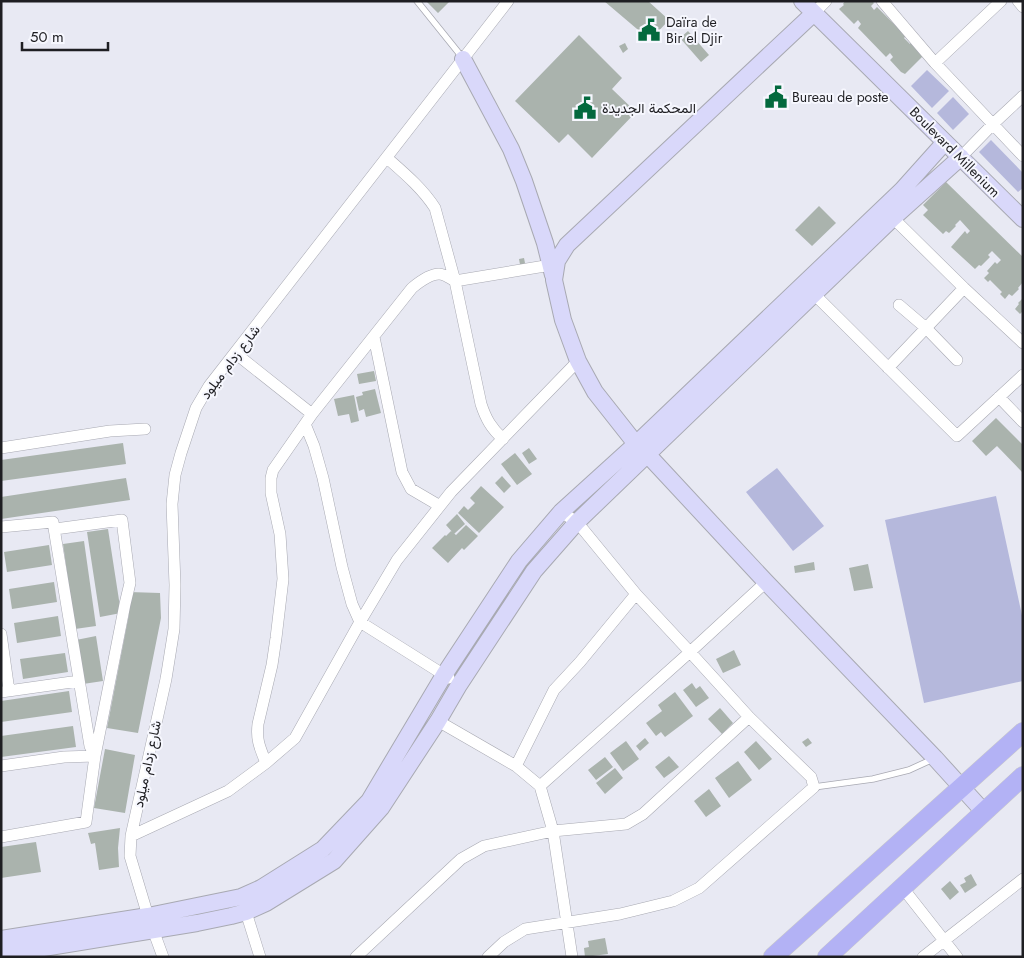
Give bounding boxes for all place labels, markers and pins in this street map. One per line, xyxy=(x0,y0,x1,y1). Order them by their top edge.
place label: Daïra de Bir el Djir xyxy=(666,12,723,48)
public building icon: Daïra de Bir el Djir xyxy=(636,17,662,43)
public building icon: Bureau de poste xyxy=(763,84,789,110)
place label: Bureau de poste xyxy=(792,87,888,107)
public building icon: المحكمة الجديدة xyxy=(572,95,598,121)
place label: المحكمة الجديدة xyxy=(602,98,696,118)

